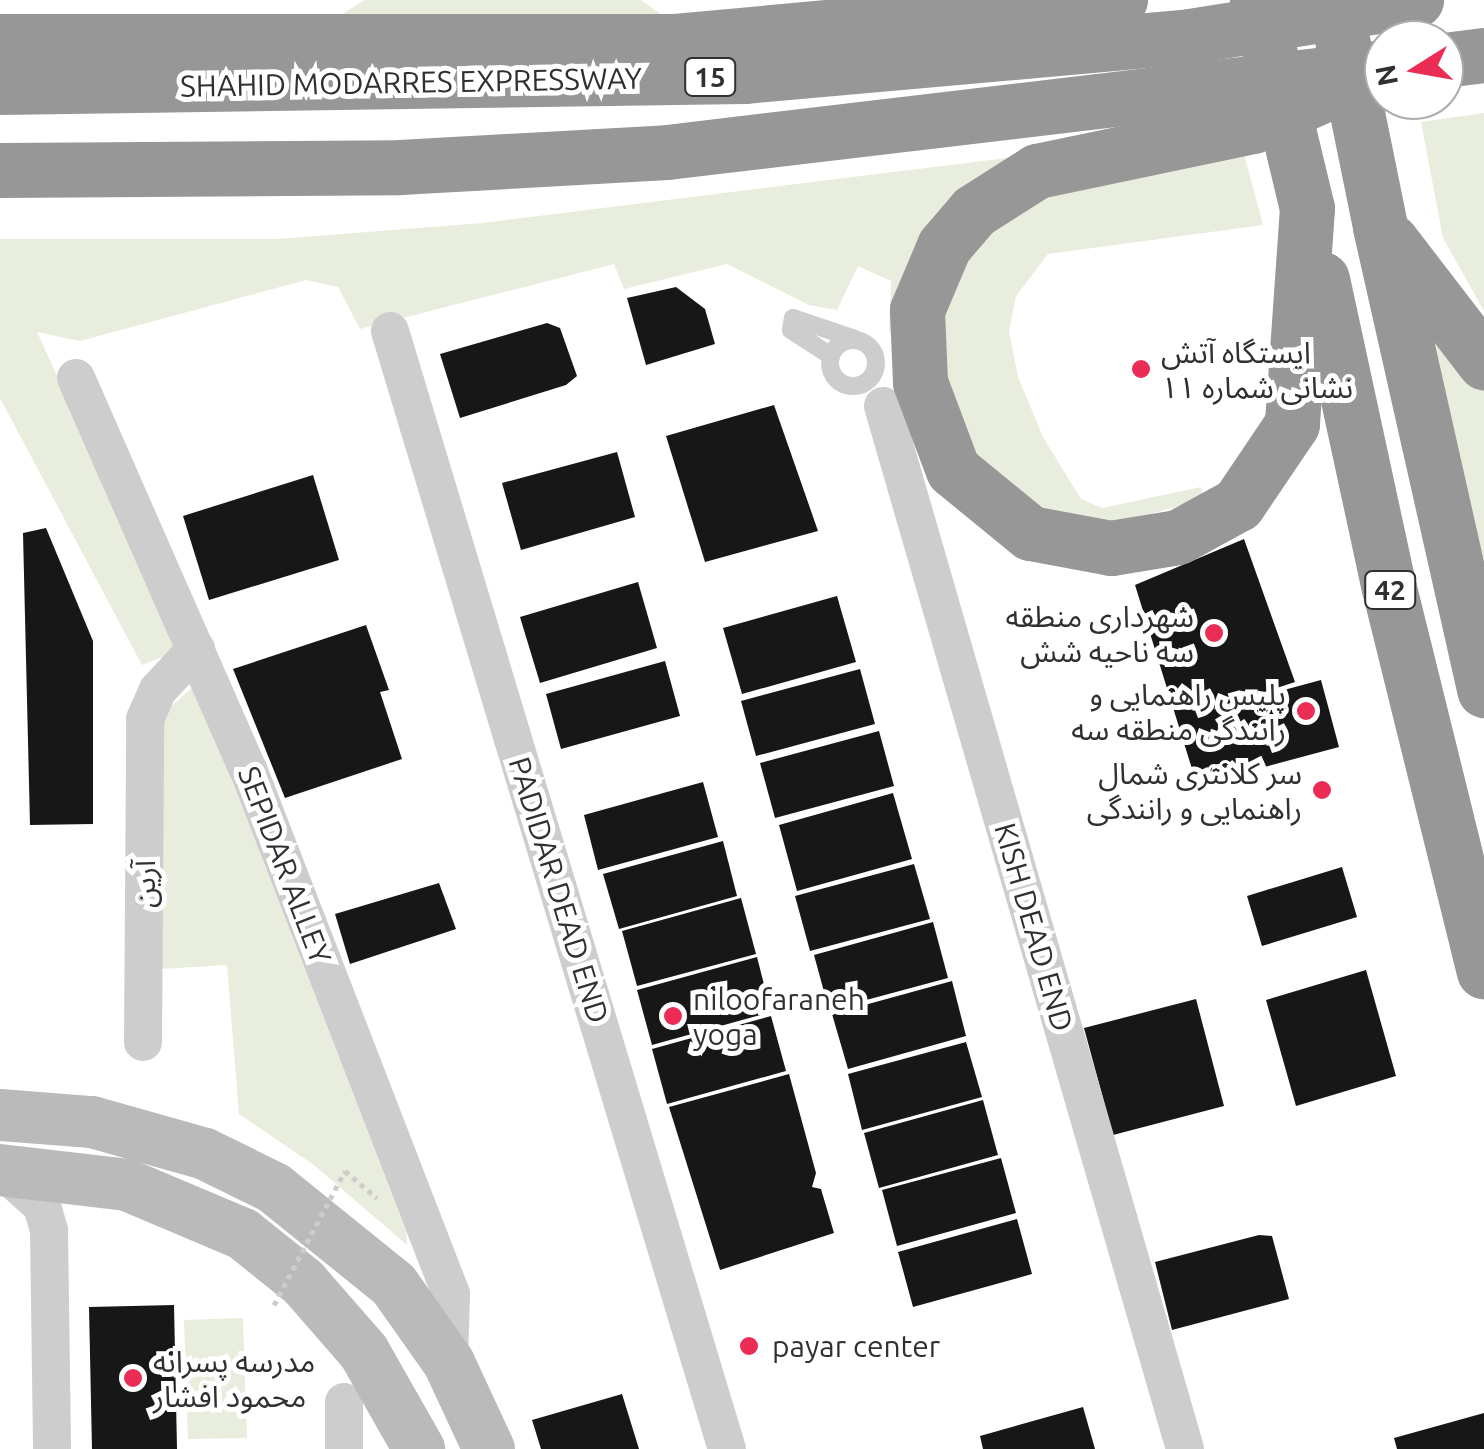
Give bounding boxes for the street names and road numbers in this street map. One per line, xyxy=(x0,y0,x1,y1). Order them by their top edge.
road number: 15 xyxy=(682,54,738,100)
street label: SHAHID MODARRES EXPRESSWAY xyxy=(180,60,642,104)
road number: 42 xyxy=(1362,567,1418,613)
street label: PADIDAR DEAD END xyxy=(501,753,617,1027)
street label: SEPIDAR ALLEY xyxy=(231,761,339,969)
street label: KISH DEAD END xyxy=(987,819,1081,1035)
street label: آرین xyxy=(126,860,162,908)

